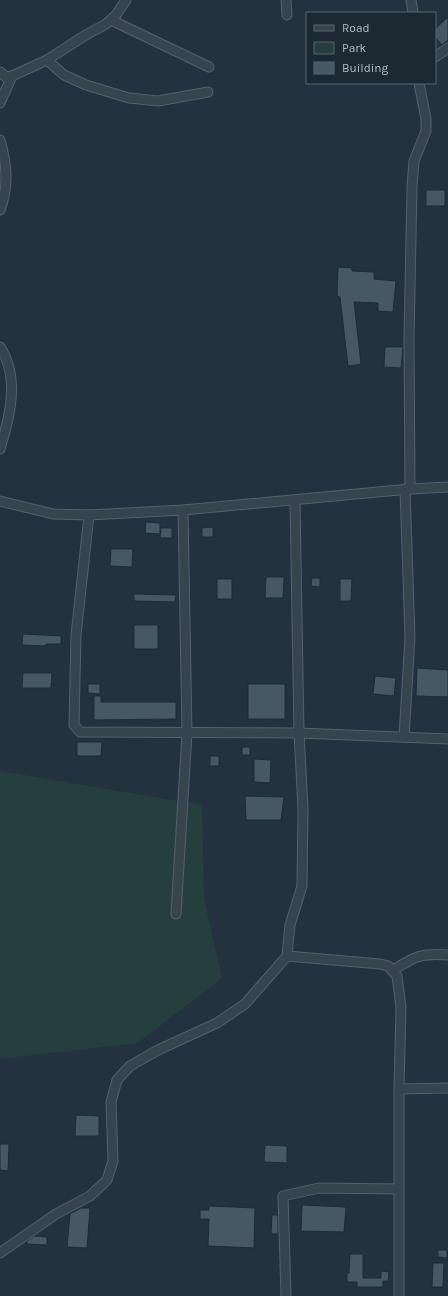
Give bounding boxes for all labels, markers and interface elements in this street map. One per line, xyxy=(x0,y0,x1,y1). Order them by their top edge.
legend xyxy=(306,12,436,84)
text: Road xyxy=(342,21,370,35)
text: Park xyxy=(342,41,367,55)
text: Building xyxy=(342,61,389,75)

